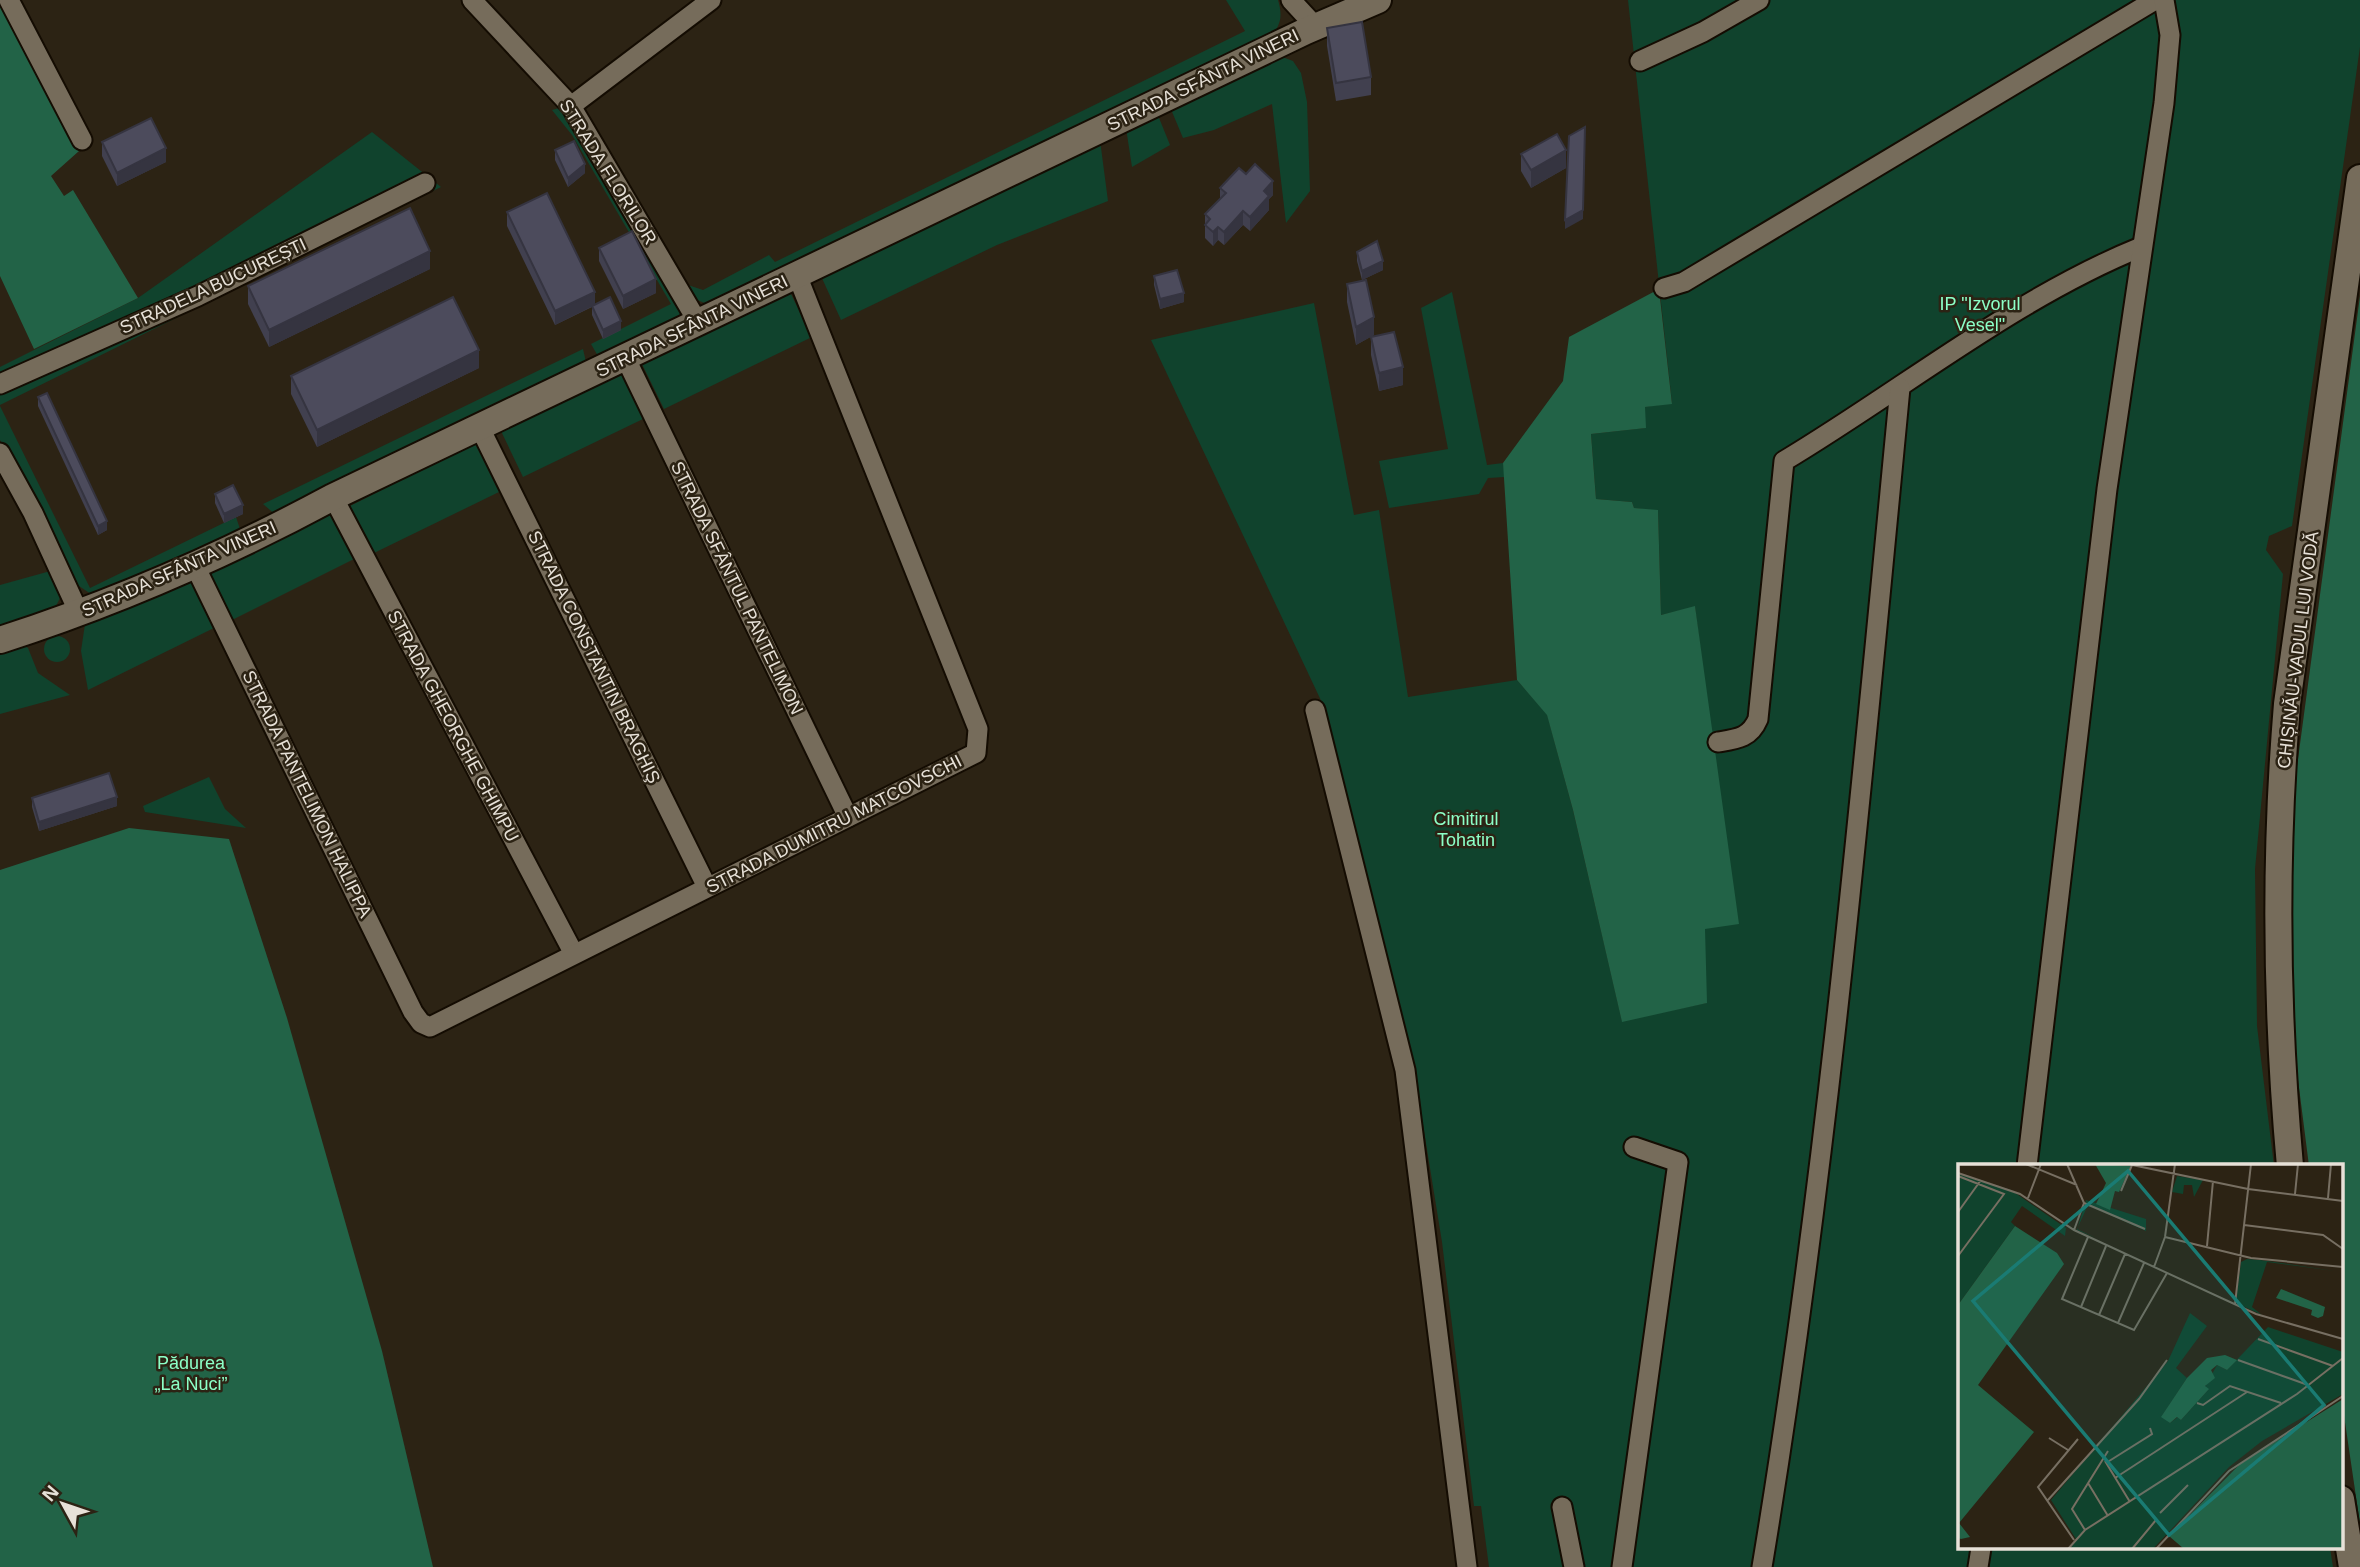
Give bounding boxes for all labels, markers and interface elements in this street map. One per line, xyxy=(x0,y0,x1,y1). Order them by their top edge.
street label: STRADA SFÂNTA VINERI xyxy=(1104,25,1302,135)
street label: STRADA FLORILOR xyxy=(555,96,661,248)
street label: STRADELA BUCUREȘTI xyxy=(117,234,309,338)
street label: STRADA SFÂNTA VINERI xyxy=(593,271,791,381)
park label: IP "Izvorul Vesel" xyxy=(1939,294,2021,335)
street label: STRADA SFÂNTUL PANTELIMON xyxy=(667,458,807,718)
street label: STRADA SFÂNTA VINERI xyxy=(79,517,279,621)
street label: STRADA CONSTANTIN BRAGHIŞ xyxy=(524,527,664,787)
street label: CHIȘINĂU-VADUL LUI VODĂ xyxy=(2274,530,2322,770)
street label: STRADA GHEORGHE GHIMPU xyxy=(383,607,523,845)
street label: STRADA PANTELIMON HALIPPA xyxy=(238,667,376,921)
street label: STRADA DUMITRU MATCOVSCHI xyxy=(703,751,965,897)
park label: Cimitirul Tohatin xyxy=(1434,809,1499,850)
inset map xyxy=(1958,1164,2342,1550)
park label: Pădurea „La Nuci” xyxy=(154,1353,228,1394)
north arrow xyxy=(28,1469,98,1539)
text: N xyxy=(38,1481,63,1505)

